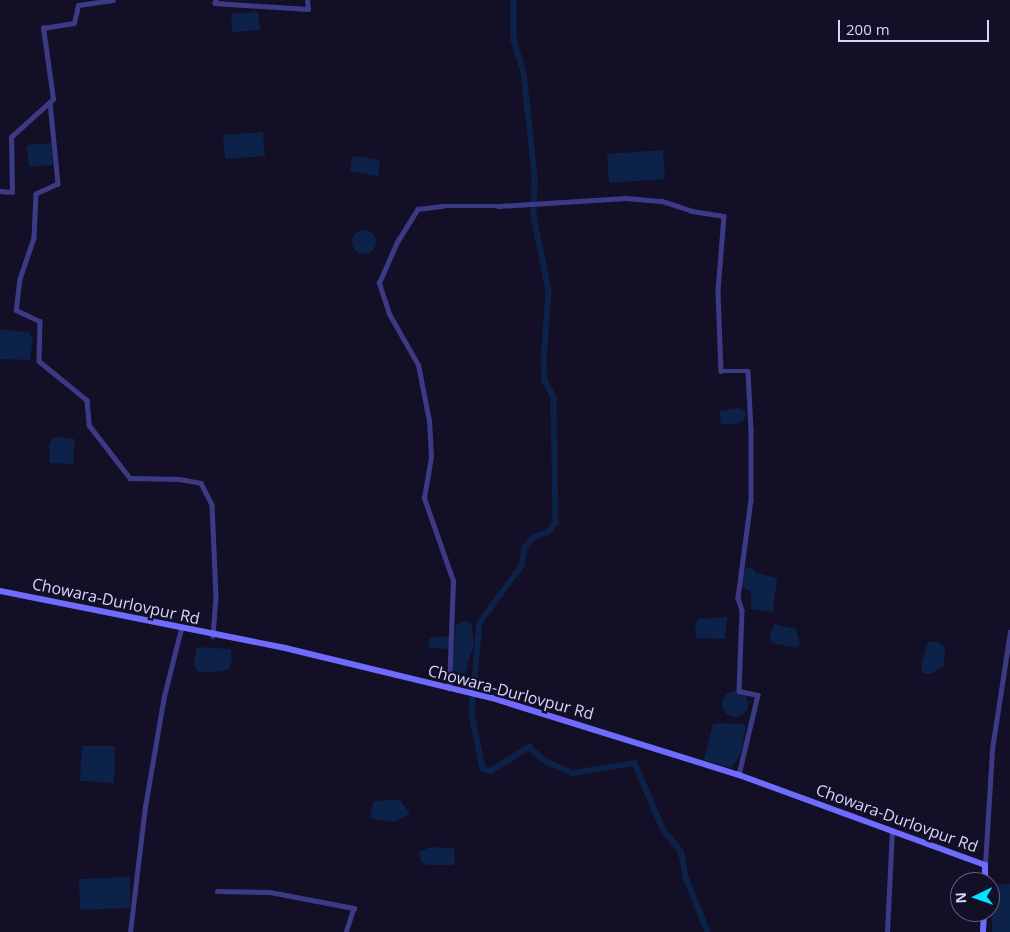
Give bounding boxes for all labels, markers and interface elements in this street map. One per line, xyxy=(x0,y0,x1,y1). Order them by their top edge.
scale bar xyxy=(840,10,991,42)
text: 200 m xyxy=(846,19,890,39)
street label: Chowara-Durlovpur Rd xyxy=(30,574,202,628)
street label: Chowara-Durlovpur Rd xyxy=(426,661,596,723)
street label: Chowara-Durlovpur Rd xyxy=(813,780,981,856)
north arrow xyxy=(950,872,1000,922)
text: N xyxy=(951,892,970,904)

